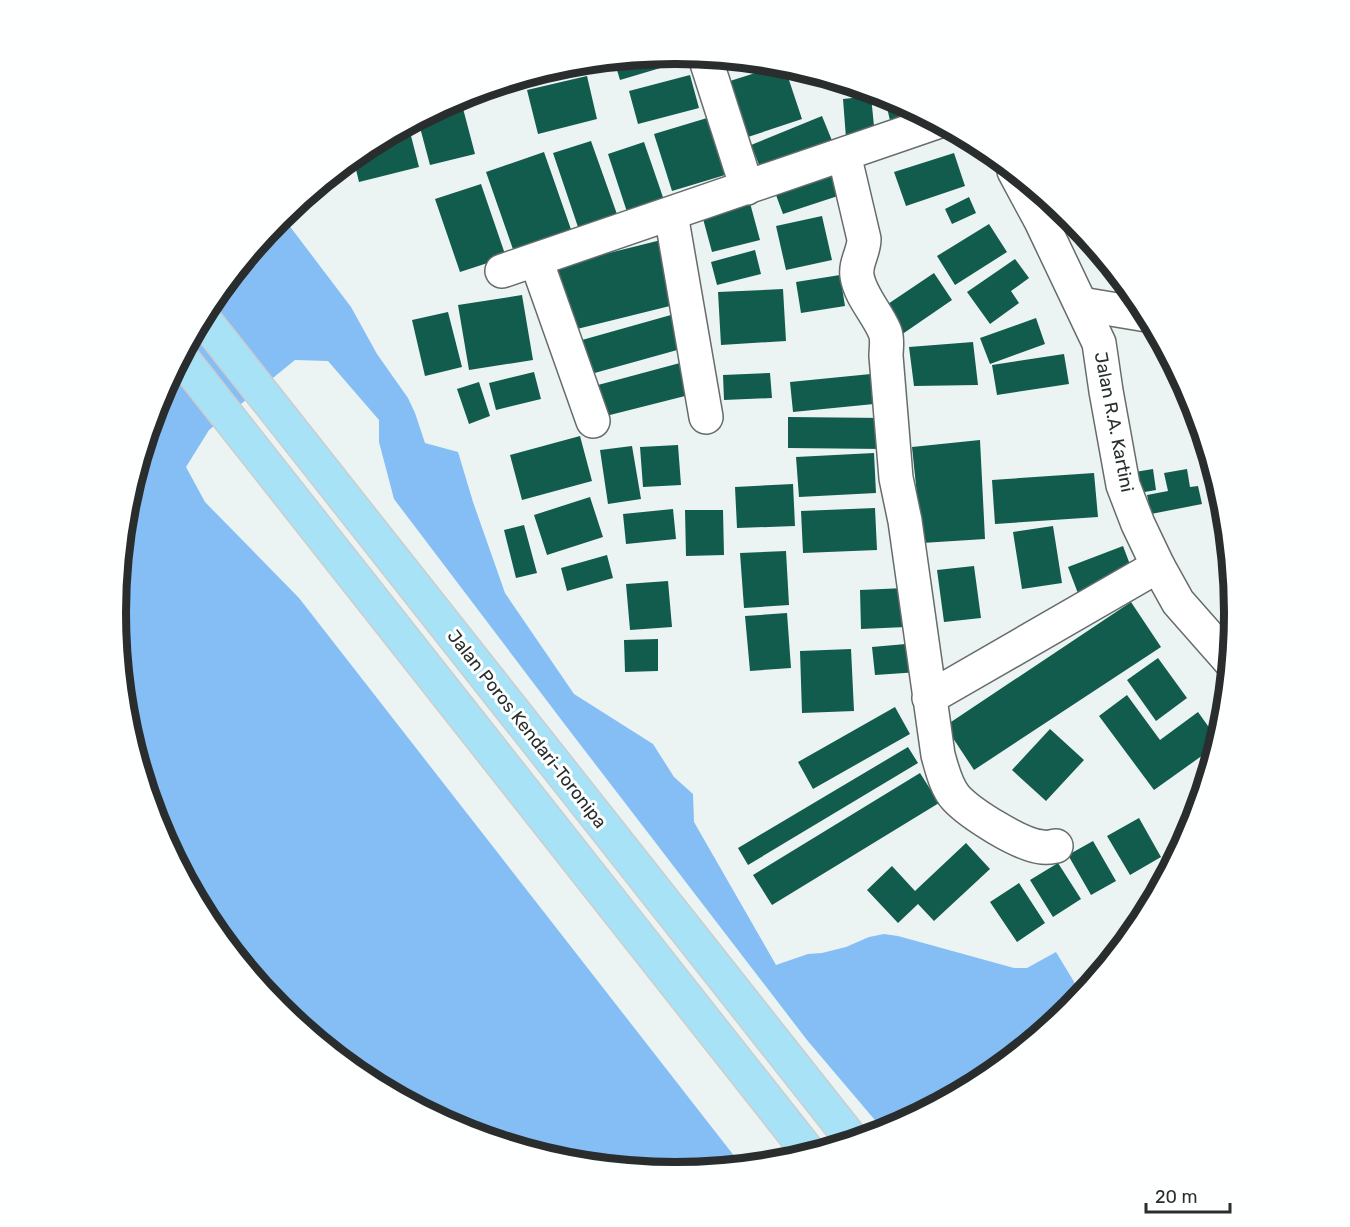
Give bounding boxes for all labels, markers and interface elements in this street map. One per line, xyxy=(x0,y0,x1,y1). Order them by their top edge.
street label: Jalan R.A. Kartini xyxy=(1090,350,1138,494)
street label: Jalan Poros Kendari-Toronipa xyxy=(443,625,611,833)
scale bar xyxy=(1146,1176,1230,1214)
text: 20 m xyxy=(1155,1186,1197,1208)

